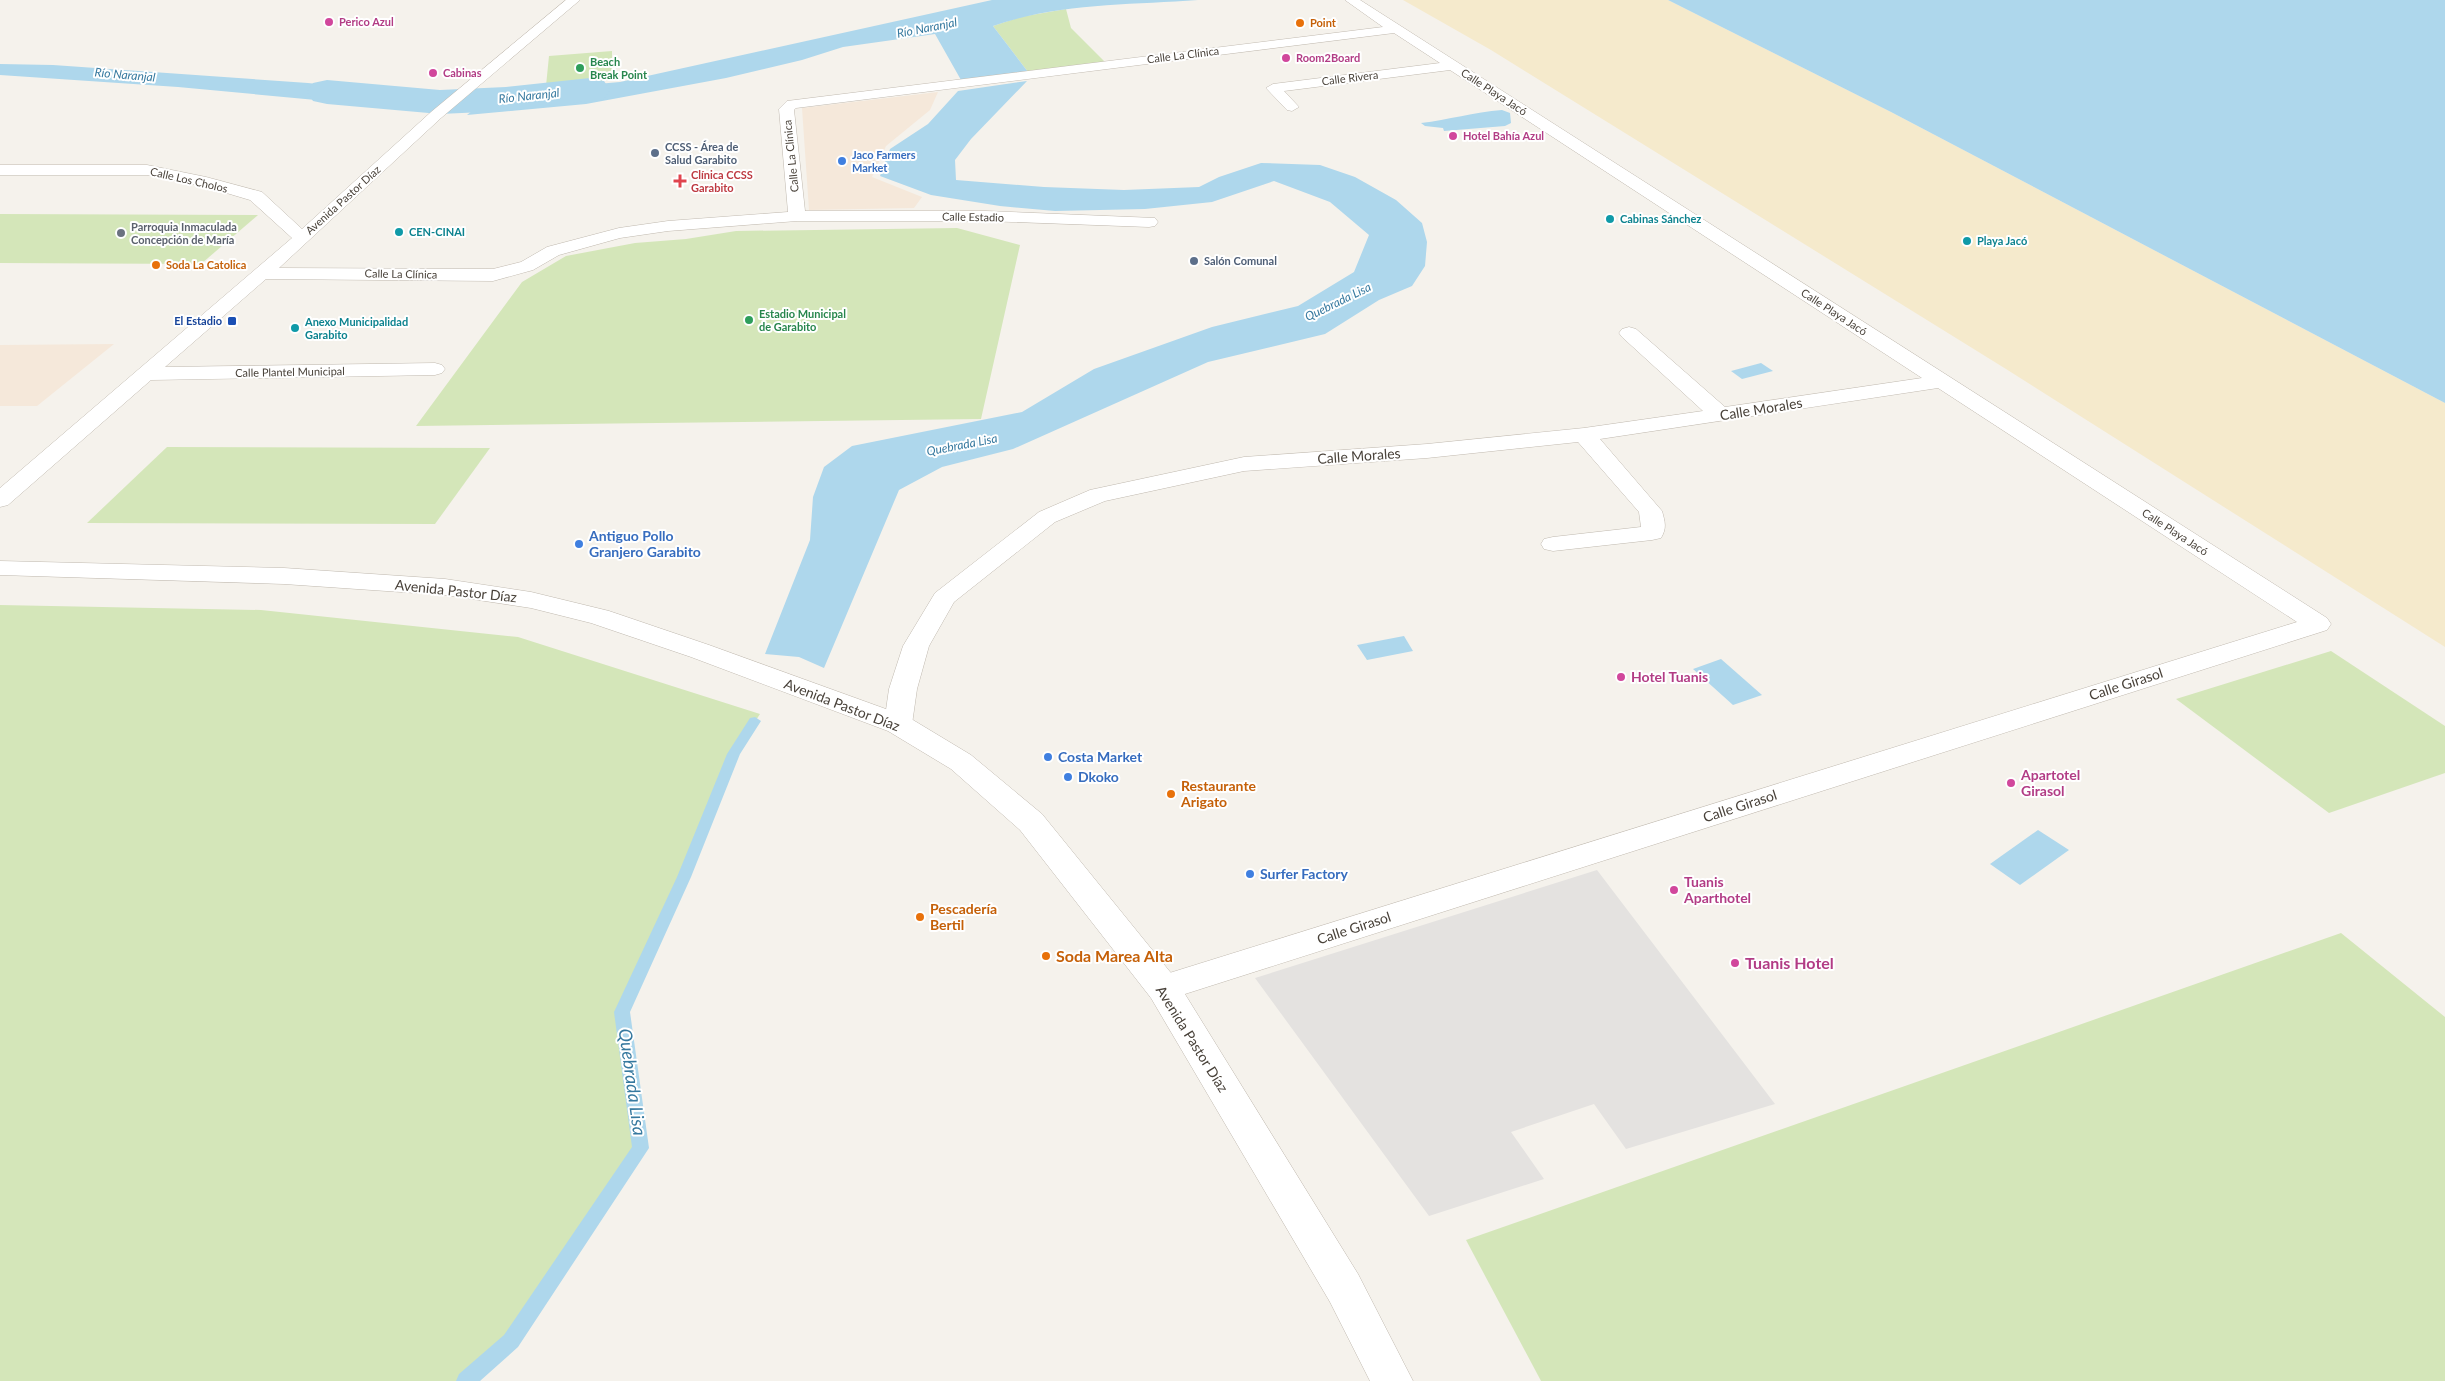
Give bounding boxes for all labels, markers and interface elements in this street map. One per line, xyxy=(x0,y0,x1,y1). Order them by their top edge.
water label: Río Naranjal xyxy=(896,14,959,41)
place label: Perico Azul xyxy=(339,15,394,28)
marker: Perico Azul xyxy=(323,16,335,28)
place label: Point xyxy=(1310,16,1337,29)
marker: Point xyxy=(1294,17,1306,29)
street label: Calle La Clínica xyxy=(1146,44,1220,65)
place label: Room2Board xyxy=(1296,51,1360,64)
marker: Room2Board xyxy=(1280,52,1292,64)
place label: Beach Break Point xyxy=(590,55,648,81)
marker: Beach Break Point xyxy=(574,62,586,74)
water label: Río Naranjal xyxy=(94,64,156,85)
street label: Calle Playa Jacó xyxy=(1459,65,1530,118)
place label: Cabinas xyxy=(443,66,482,79)
marker: Cabinas xyxy=(427,67,439,79)
street label: Calle Rivera xyxy=(1321,68,1379,87)
water label: Río Naranjal xyxy=(498,85,560,106)
street label: Calle La Clínica xyxy=(780,119,801,193)
place label: Hotel Bahía Azul xyxy=(1463,129,1544,142)
marker: Hotel Bahía Azul xyxy=(1447,130,1459,142)
place label: CCSS - Área de Salud Garabito xyxy=(665,140,738,166)
marker: CCSS - Área de Salud Garabito xyxy=(649,147,661,159)
place label: Jaco Farmers Market xyxy=(852,148,916,174)
marker: Jaco Farmers Market xyxy=(836,155,848,167)
street label: Avenida Pastor Díaz xyxy=(303,163,383,237)
street label: Calle Los Cholos xyxy=(149,164,229,195)
place label: Clínica CCSS Garabito xyxy=(691,168,753,194)
marker: Clínica CCSS Garabito xyxy=(673,174,687,188)
street label: Calle Estadio xyxy=(942,209,1004,224)
place label: Cabinas Sánchez xyxy=(1620,212,1701,225)
marker: Cabinas Sánchez xyxy=(1604,213,1616,225)
place label: Parroquia Inmaculada Concepción de María xyxy=(131,220,237,246)
place label: CEN-CINAI xyxy=(409,225,465,238)
marker: CEN-CINAI xyxy=(393,226,405,238)
marker: Parroquia Inmaculada Concepción de María xyxy=(115,227,127,239)
place label: Playa Jacó xyxy=(1977,234,2027,247)
marker: Playa Jacó xyxy=(1961,235,1973,247)
place label: Salón Comunal xyxy=(1204,254,1277,267)
marker: Salón Comunal xyxy=(1188,255,1200,267)
place label: Soda La Catolica xyxy=(166,258,246,271)
marker: Soda La Catolica xyxy=(150,259,162,271)
street label: Calle La Clínica xyxy=(365,266,437,281)
water label: Quebrada Lisa xyxy=(1302,279,1373,324)
street label: Calle Playa Jacó xyxy=(1799,285,1870,338)
place label: Estadio Municipal de Garabito xyxy=(759,307,846,333)
place label: El Estadio xyxy=(174,314,222,327)
marker: Estadio Municipal de Garabito xyxy=(743,314,755,326)
marker: El Estadio xyxy=(226,315,238,327)
place label: Anexo Municipalidad Garabito xyxy=(304,315,408,341)
marker: Anexo Municipalidad Garabito xyxy=(289,322,301,334)
street label: Calle Plantel Municipal xyxy=(235,364,345,379)
street label: Calle Morales xyxy=(1718,394,1803,423)
water label: Quebrada Lisa xyxy=(925,430,999,459)
street label: Calle Morales xyxy=(1317,444,1401,467)
street label: Calle Playa Jacó xyxy=(2140,505,2211,558)
place label: Antiguo Pollo Granjero Garabito xyxy=(588,527,701,560)
marker: Antiguo Pollo Granjero Garabito xyxy=(573,538,585,550)
street label: Avenida Pastor Díaz xyxy=(394,576,518,605)
street label: Calle Girasol xyxy=(2087,664,2165,703)
place label: Hotel Tuanis xyxy=(1631,668,1708,685)
marker: Hotel Tuanis xyxy=(1615,671,1627,683)
street label: Avenida Pastor Díaz xyxy=(782,675,902,734)
place label: Costa Market xyxy=(1058,748,1143,765)
marker: Costa Market xyxy=(1042,751,1054,763)
place label: Apartotel Girasol xyxy=(2020,766,2080,799)
place label: Dkoko xyxy=(1078,768,1119,785)
marker: Dkoko xyxy=(1062,771,1074,783)
place label: Restaurante Arigato xyxy=(1180,777,1257,810)
marker: Apartotel Girasol xyxy=(2005,777,2017,789)
street label: Calle Girasol xyxy=(1701,786,1779,825)
marker: Restaurante Arigato xyxy=(1165,788,1177,800)
place label: Surfer Factory xyxy=(1260,865,1349,882)
marker: Surfer Factory xyxy=(1244,868,1256,880)
place label: Tuanis Aparthotel xyxy=(1683,873,1751,906)
marker: Tuanis Aparthotel xyxy=(1668,884,1680,896)
place label: Pescadería Bertil xyxy=(930,900,997,933)
street label: Calle Girasol xyxy=(1315,908,1393,947)
marker: Pescadería Bertil xyxy=(914,911,926,923)
place label: Soda Marea Alta xyxy=(1056,946,1173,965)
marker: Soda Marea Alta xyxy=(1040,950,1052,962)
place label: Tuanis Hotel xyxy=(1745,953,1834,972)
marker: Tuanis Hotel xyxy=(1729,957,1741,969)
street label: Avenida Pastor Díaz xyxy=(1153,982,1232,1095)
water label: Quebrada Lisa xyxy=(615,1027,651,1137)

